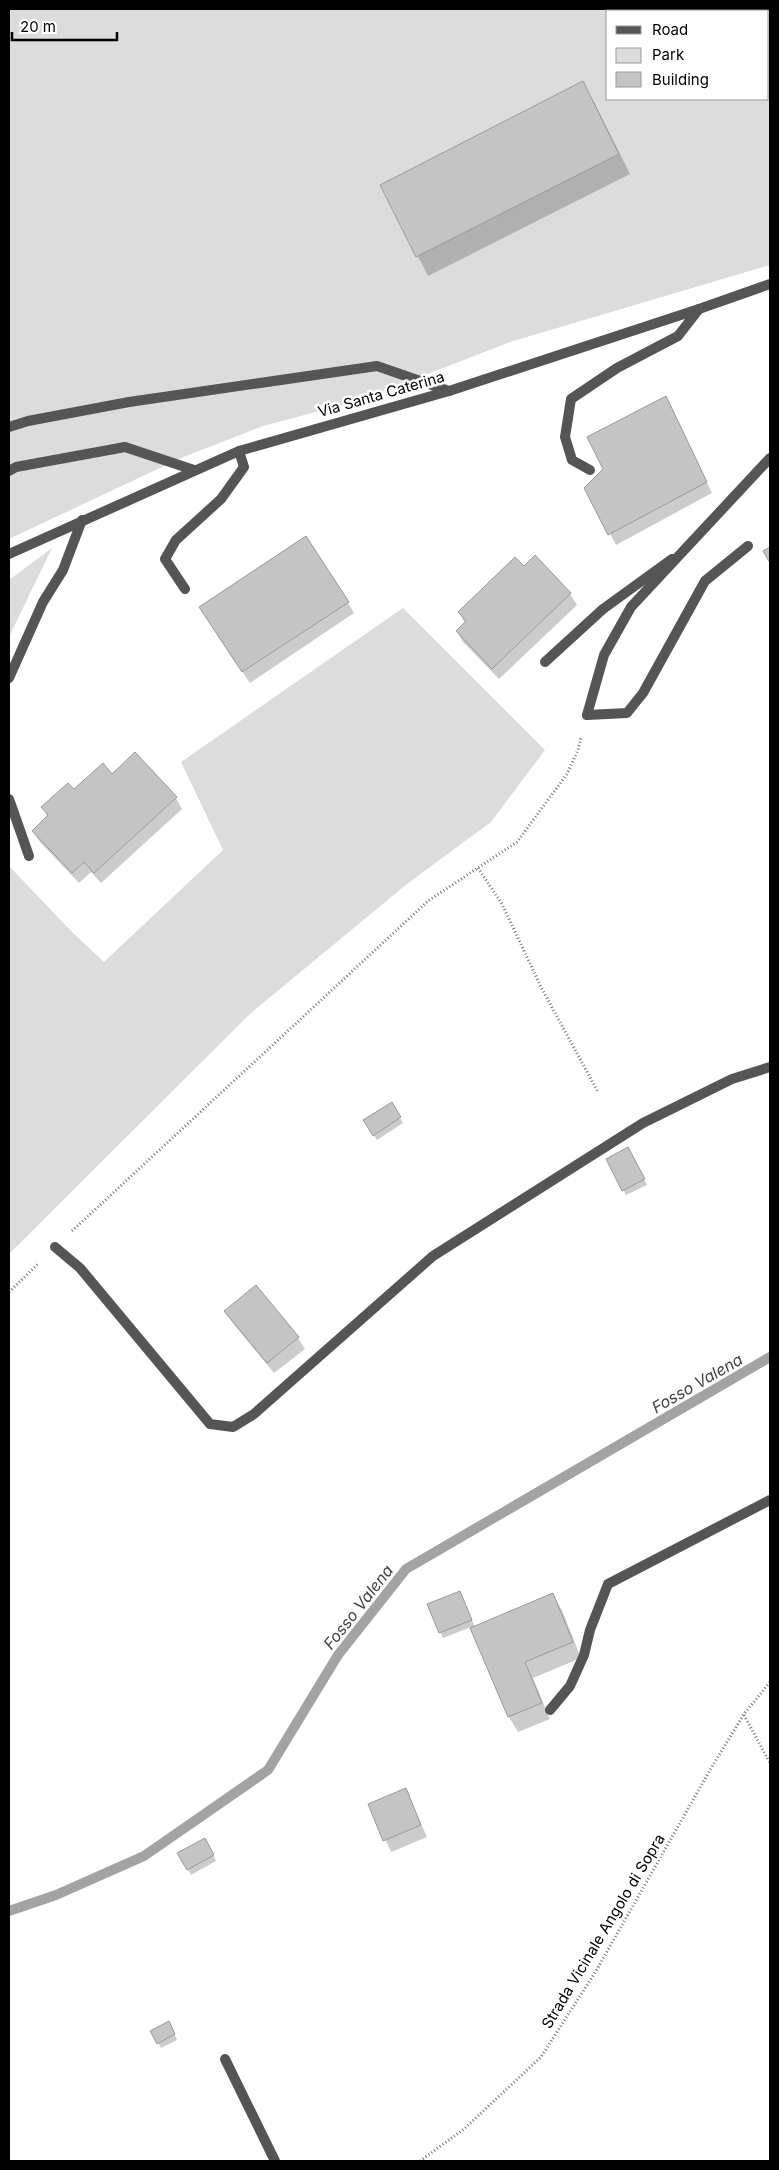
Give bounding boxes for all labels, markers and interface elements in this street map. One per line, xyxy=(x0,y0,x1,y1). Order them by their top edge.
scale bar xyxy=(12,10,118,42)
legend xyxy=(606,10,769,100)
text: 20 m xyxy=(20,17,56,36)
text: Road xyxy=(652,20,688,39)
text: Park xyxy=(652,45,685,64)
text: Building xyxy=(652,70,709,89)
street label: Via Santa Caterina xyxy=(315,367,447,421)
water label: Fosso Valena xyxy=(648,1349,746,1417)
water label: Fosso Valena xyxy=(319,1561,397,1653)
street label: Strada Vicinale Angolo di Sopra xyxy=(537,1830,669,2032)

